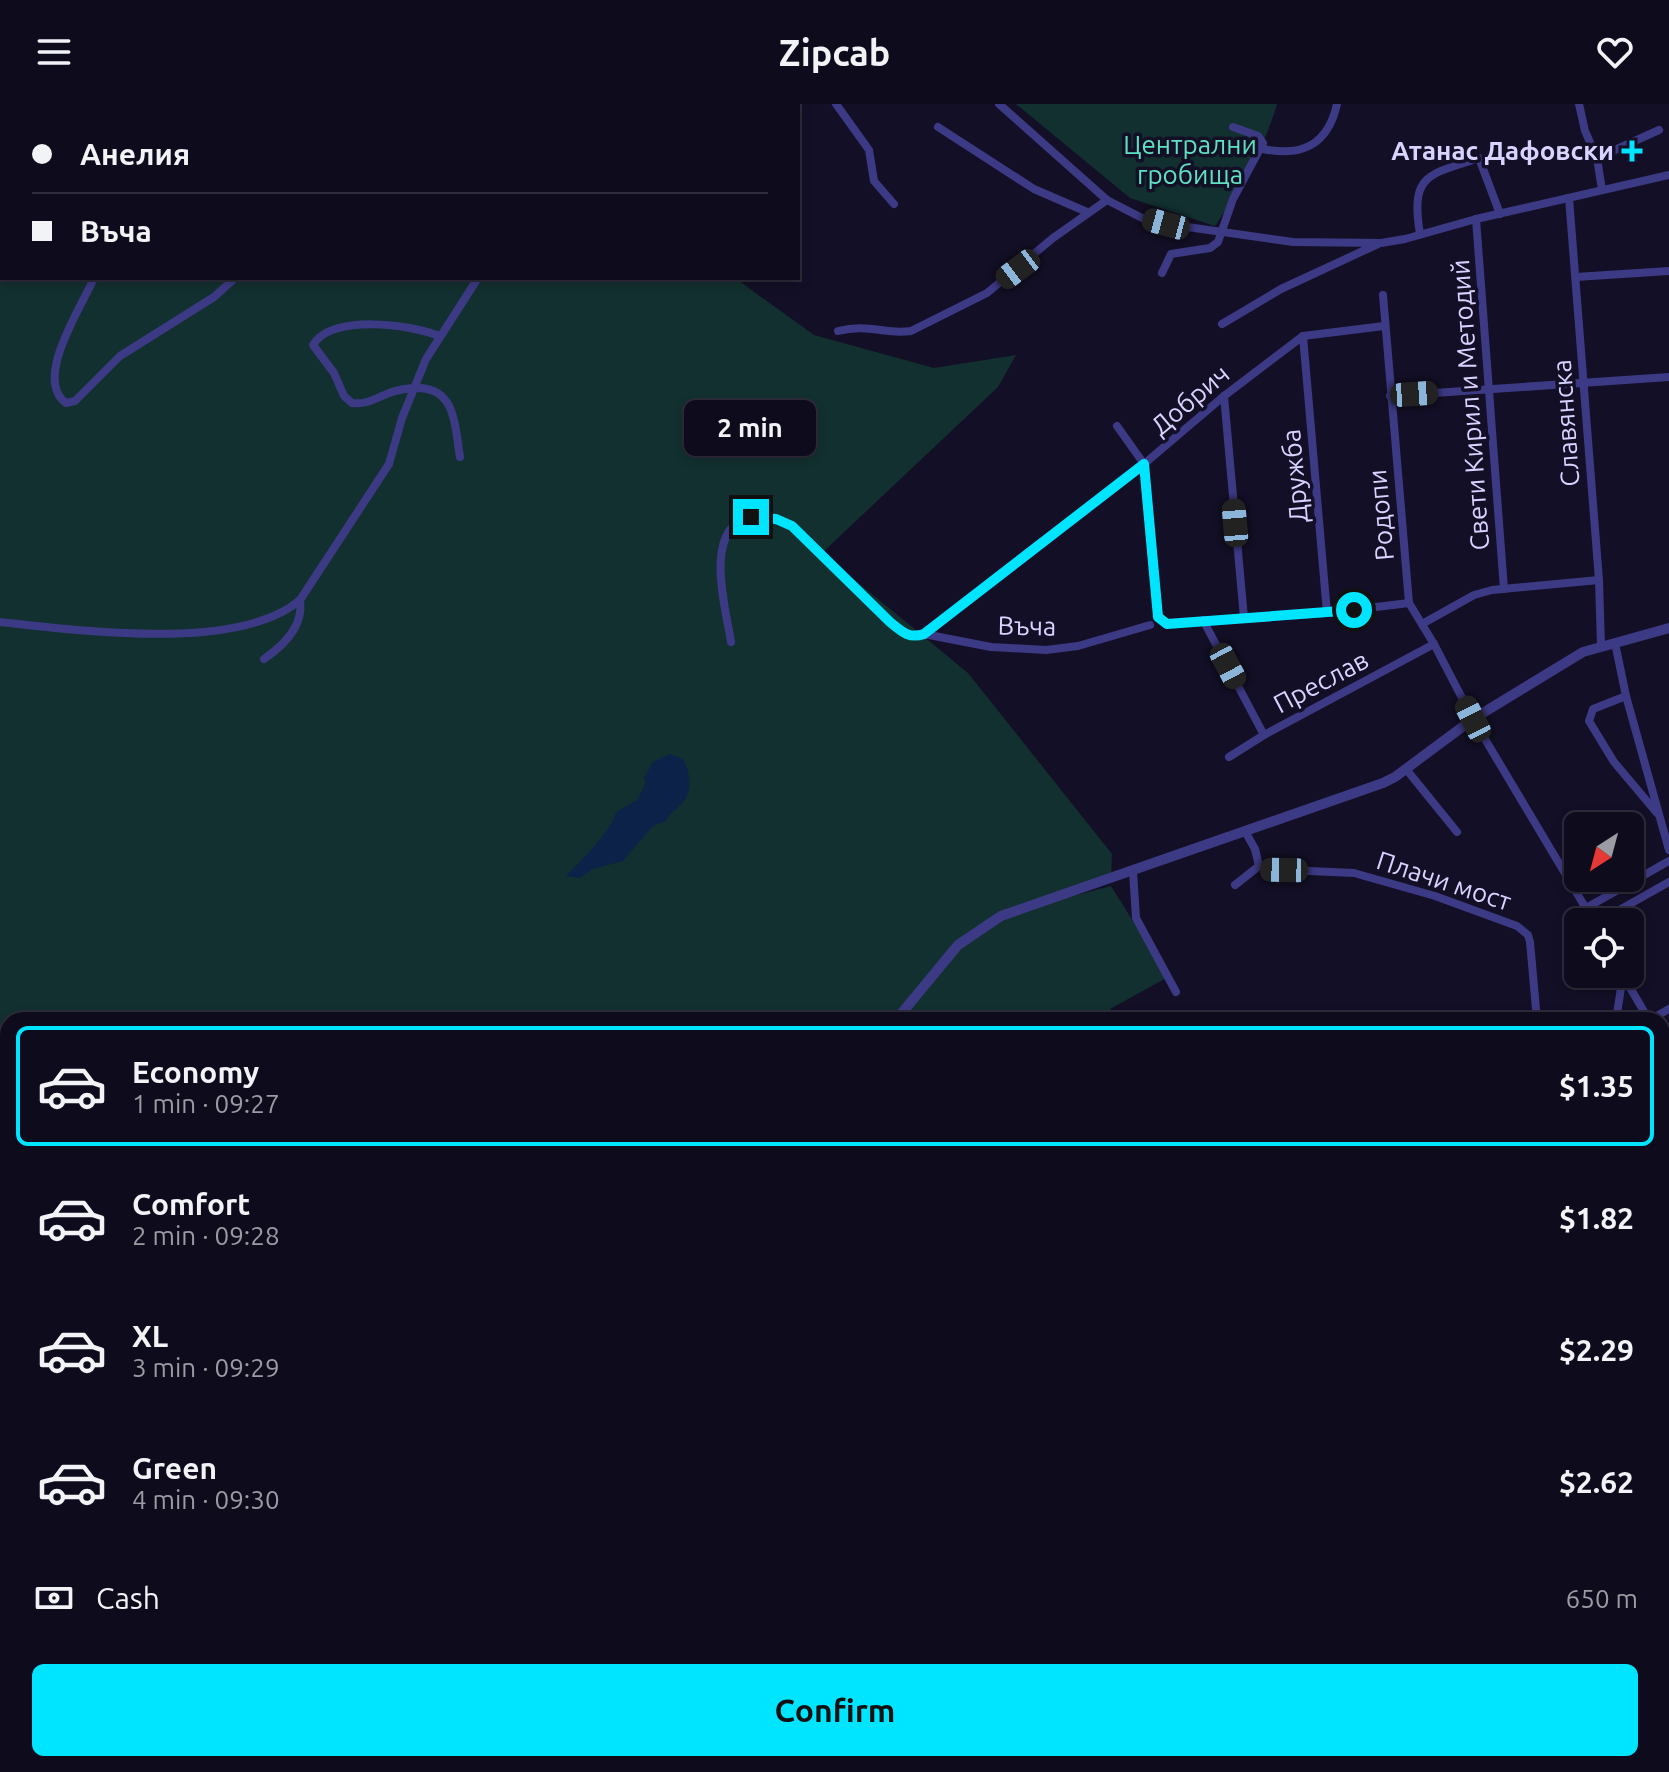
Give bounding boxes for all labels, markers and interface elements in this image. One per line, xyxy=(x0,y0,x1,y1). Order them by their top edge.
icon: menu xyxy=(32,30,76,74)
icon: heart xyxy=(1593,30,1637,74)
text: Zipcab xyxy=(779,32,890,73)
park label: Централни гробища xyxy=(1123,130,1257,189)
place label: Атанас Дафовски xyxy=(1391,136,1614,165)
text: Анелия xyxy=(80,137,190,171)
marker: Атанас Дафовски xyxy=(1621,140,1643,162)
car xyxy=(1140,206,1192,242)
text: Въча xyxy=(80,214,152,248)
car xyxy=(992,245,1044,293)
street label: Свети Кирил и Методий xyxy=(1445,259,1494,551)
street label: Славянска xyxy=(1547,358,1584,488)
street label: Добрич xyxy=(1145,359,1235,441)
car xyxy=(1389,380,1439,408)
callout: 2 min xyxy=(685,401,817,457)
text: 2 min xyxy=(717,413,783,442)
street label: Дружба xyxy=(1276,428,1313,524)
street label: Родопи xyxy=(1362,468,1399,562)
car xyxy=(1221,498,1249,548)
route end xyxy=(733,499,769,535)
route start xyxy=(1336,592,1372,628)
street label: Въча xyxy=(997,610,1057,641)
car xyxy=(1206,639,1250,693)
street label: Преслав xyxy=(1268,645,1373,719)
car xyxy=(1451,692,1495,746)
north arrow xyxy=(1564,812,1644,892)
map controls xyxy=(1564,812,1644,988)
street label: Плачи мост xyxy=(1373,845,1515,916)
car xyxy=(1260,858,1308,882)
button: locate xyxy=(1564,908,1644,988)
icon: car xyxy=(36,1050,108,1122)
text: Economy xyxy=(132,1055,259,1089)
text: $1.35 xyxy=(1559,1069,1634,1103)
text: 1 min · 09:27 xyxy=(132,1089,280,1118)
icon: car xyxy=(36,1182,108,1254)
text: Comfort xyxy=(132,1187,250,1221)
text: $1.82 xyxy=(1559,1201,1634,1235)
text: 2 min · 09:28 xyxy=(132,1221,280,1250)
icon: car xyxy=(36,1314,108,1386)
text: XL xyxy=(132,1319,168,1353)
text: $2.29 xyxy=(1559,1333,1634,1367)
text: 3 min · 09:29 xyxy=(132,1353,280,1382)
icon: car xyxy=(36,1446,108,1518)
text: Green xyxy=(132,1451,217,1485)
text: $2.62 xyxy=(1559,1465,1634,1499)
text: 4 min · 09:30 xyxy=(132,1485,280,1514)
icon: cash xyxy=(32,1576,76,1620)
text: Cash xyxy=(96,1581,160,1615)
text: 650 m xyxy=(1566,1584,1638,1613)
button: Confirm xyxy=(32,1664,1638,1756)

